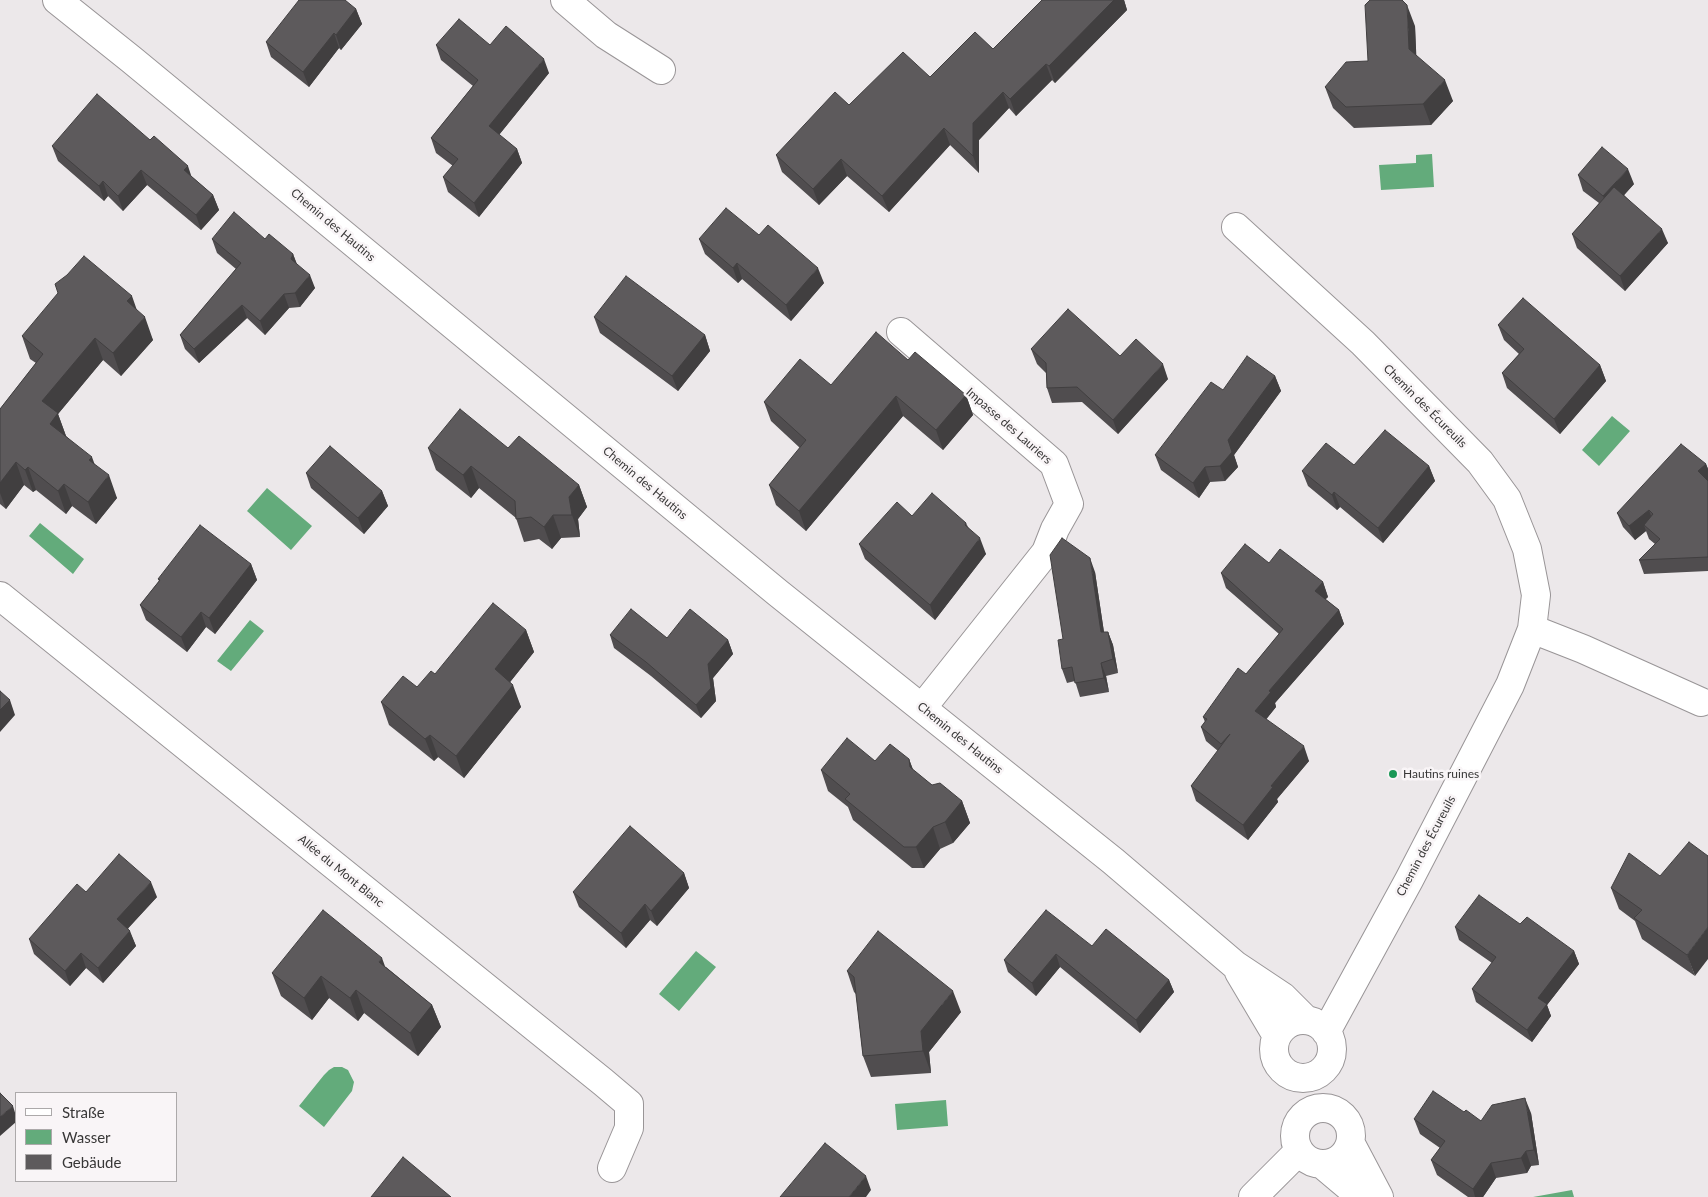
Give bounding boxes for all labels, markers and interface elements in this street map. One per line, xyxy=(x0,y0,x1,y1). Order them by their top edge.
street label: Chemin des Hautins xyxy=(288,185,378,265)
street label: Chemin des Écureuils xyxy=(1380,361,1470,451)
street label: Impasse des Lauriers xyxy=(963,385,1055,467)
street label: Chemin des Hautins xyxy=(600,443,690,523)
street label: Chemin des Hautins xyxy=(914,699,1006,777)
place label: Hautins ruines xyxy=(1403,767,1479,781)
marker: Hautins ruines xyxy=(1387,768,1399,780)
street label: Chemin des Écureuils xyxy=(1393,793,1459,899)
street label: Allée du Mont Blanc xyxy=(295,832,387,910)
legend xyxy=(15,1092,178,1182)
text: Straße xyxy=(62,1103,105,1121)
text: Wasser xyxy=(62,1128,111,1146)
text: Gebäude xyxy=(62,1153,121,1171)

